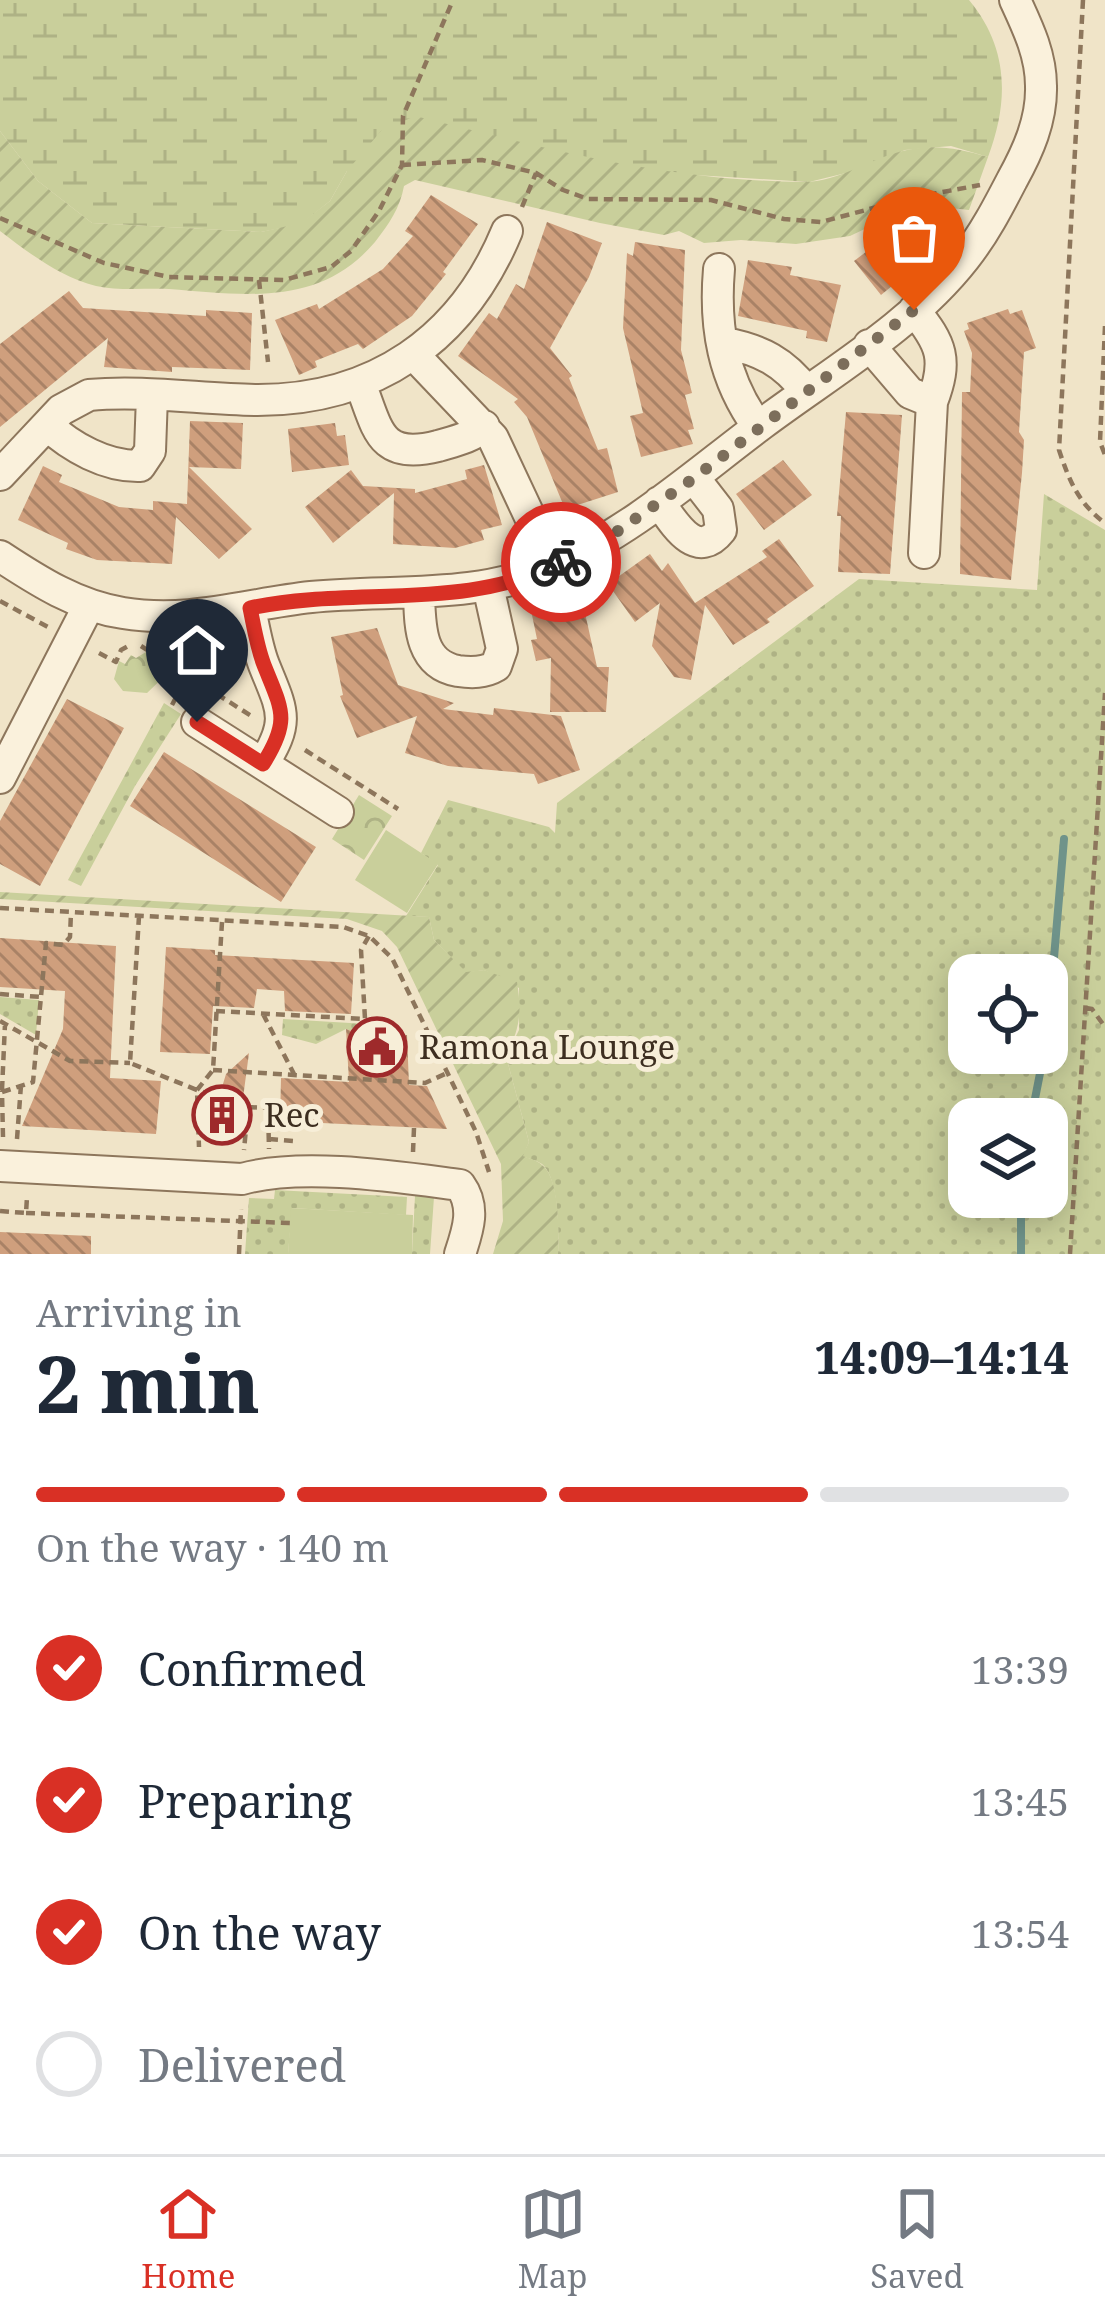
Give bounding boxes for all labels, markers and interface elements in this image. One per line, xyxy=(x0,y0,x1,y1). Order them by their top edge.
pin xyxy=(863,187,965,310)
icon: bag xyxy=(881,205,947,271)
courier xyxy=(501,502,621,622)
icon: bike xyxy=(528,529,594,595)
pin xyxy=(146,599,248,722)
icon: home xyxy=(164,617,230,683)
map controls xyxy=(948,954,1068,1218)
button: locate xyxy=(948,954,1068,1074)
public building icon: Ramona Lounge xyxy=(346,1016,408,1078)
place label: Ramona Lounge xyxy=(419,1024,675,1069)
building icon: Rec xyxy=(191,1084,253,1146)
place label: Rec xyxy=(264,1092,320,1137)
button: layers xyxy=(948,1098,1068,1218)
text: Arriving in xyxy=(36,1285,242,1338)
text: 14:09–14:14 xyxy=(814,1326,1069,1387)
text: 2 min xyxy=(36,1330,260,1436)
text: On the way · 140 m xyxy=(36,1520,389,1573)
icon: check xyxy=(36,1635,102,1701)
text: Confirmed xyxy=(138,1638,366,1699)
text: 13:39 xyxy=(971,1642,1069,1695)
icon: check xyxy=(36,1767,102,1833)
text: Preparing xyxy=(138,1770,352,1831)
text: 13:45 xyxy=(971,1774,1069,1827)
icon: check xyxy=(36,1899,102,1965)
text: On the way xyxy=(138,1902,381,1963)
text: 13:54 xyxy=(971,1906,1069,1959)
text: Delivered xyxy=(138,2034,346,2095)
tab: Home xyxy=(141,2181,235,2298)
tab: Map xyxy=(518,2181,588,2298)
tab: Saved xyxy=(870,2181,964,2298)

